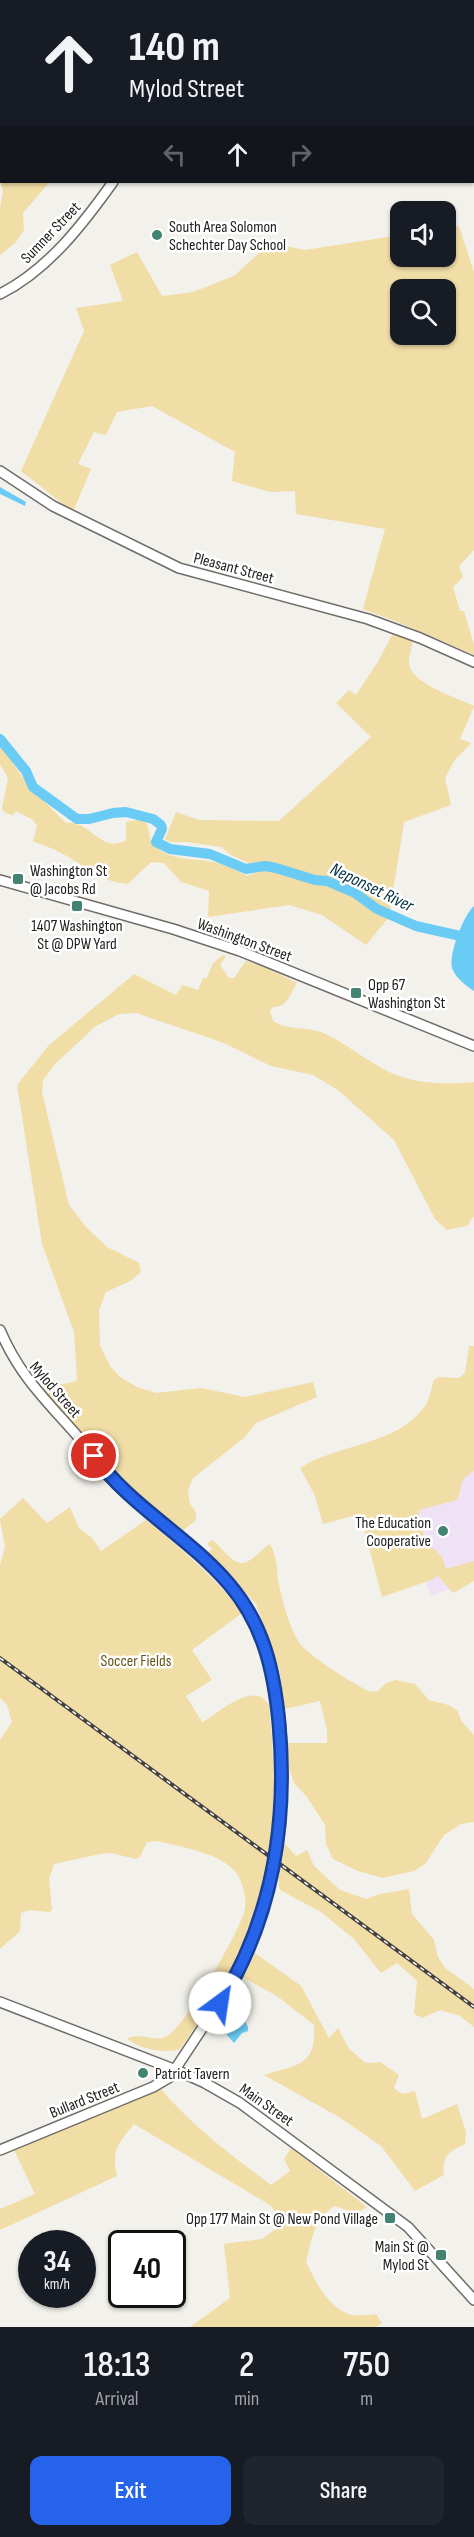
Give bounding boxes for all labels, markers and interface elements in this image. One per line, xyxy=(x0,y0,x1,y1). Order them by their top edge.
text: 140 m xyxy=(129,22,220,73)
icon: ahead xyxy=(30,24,108,102)
text: Mylod Street xyxy=(129,73,244,105)
icon: left xyxy=(158,138,191,171)
icon: ahead xyxy=(221,138,254,171)
icon: right xyxy=(284,138,317,171)
street label: Sumner Street xyxy=(17,198,85,268)
map controls xyxy=(390,201,456,345)
button: sound xyxy=(390,201,456,267)
place label: South Area Solomon Schechter Day School xyxy=(169,218,286,255)
marker: South Area Solomon Schechter Day School xyxy=(150,228,164,242)
button: search xyxy=(390,279,456,345)
street label: Pleasant Street xyxy=(191,549,276,588)
water label: Neponset River xyxy=(327,858,418,917)
place label: Washington St @ Jacobs Rd xyxy=(30,862,108,899)
marker: Washington St @ Jacobs Rd xyxy=(11,872,25,886)
marker: 1407 Washington St @ DPW Yard xyxy=(70,899,84,913)
street label: Washington Street xyxy=(195,914,295,966)
place label: 1407 Washington St @ DPW Yard xyxy=(31,917,123,954)
place label: Opp 67 Washington St xyxy=(368,976,446,1013)
marker: Opp 67 Washington St xyxy=(349,986,363,1000)
street label: Mylod Street xyxy=(25,1358,85,1422)
pin xyxy=(68,1430,119,1481)
icon: arrive xyxy=(77,1439,110,1472)
place label: The Education Cooperative xyxy=(355,1514,431,1551)
marker: The Education Cooperative xyxy=(436,1524,450,1538)
park label: Soccer Fields xyxy=(101,1652,172,1671)
position arrow xyxy=(188,1971,252,2035)
place label: Patriot Tavern xyxy=(155,2065,230,2084)
marker: Patriot Tavern xyxy=(136,2066,150,2080)
street label: Bullard Street xyxy=(47,2078,122,2123)
street label: Main Street xyxy=(235,2080,297,2131)
place label: Opp 177 Main St @ New Pond Village xyxy=(186,2210,378,2229)
marker: Opp 177 Main St @ New Pond Village xyxy=(383,2211,397,2225)
speed limit sign: 40 xyxy=(108,2230,186,2308)
place label: Main St @ Mylod St xyxy=(375,2238,429,2275)
text: 34 xyxy=(43,2244,71,2280)
marker: Main St @ Mylod St xyxy=(434,2248,448,2262)
text: km/h xyxy=(44,2275,70,2294)
text: 18:13 xyxy=(84,2344,150,2387)
text: 2 xyxy=(239,2344,254,2387)
text: 750 xyxy=(343,2344,390,2387)
text: Arrival xyxy=(96,2387,139,2411)
text: min xyxy=(234,2387,259,2411)
text: m xyxy=(360,2387,373,2411)
button: Exit xyxy=(30,2456,231,2525)
button: Share xyxy=(243,2456,444,2525)

